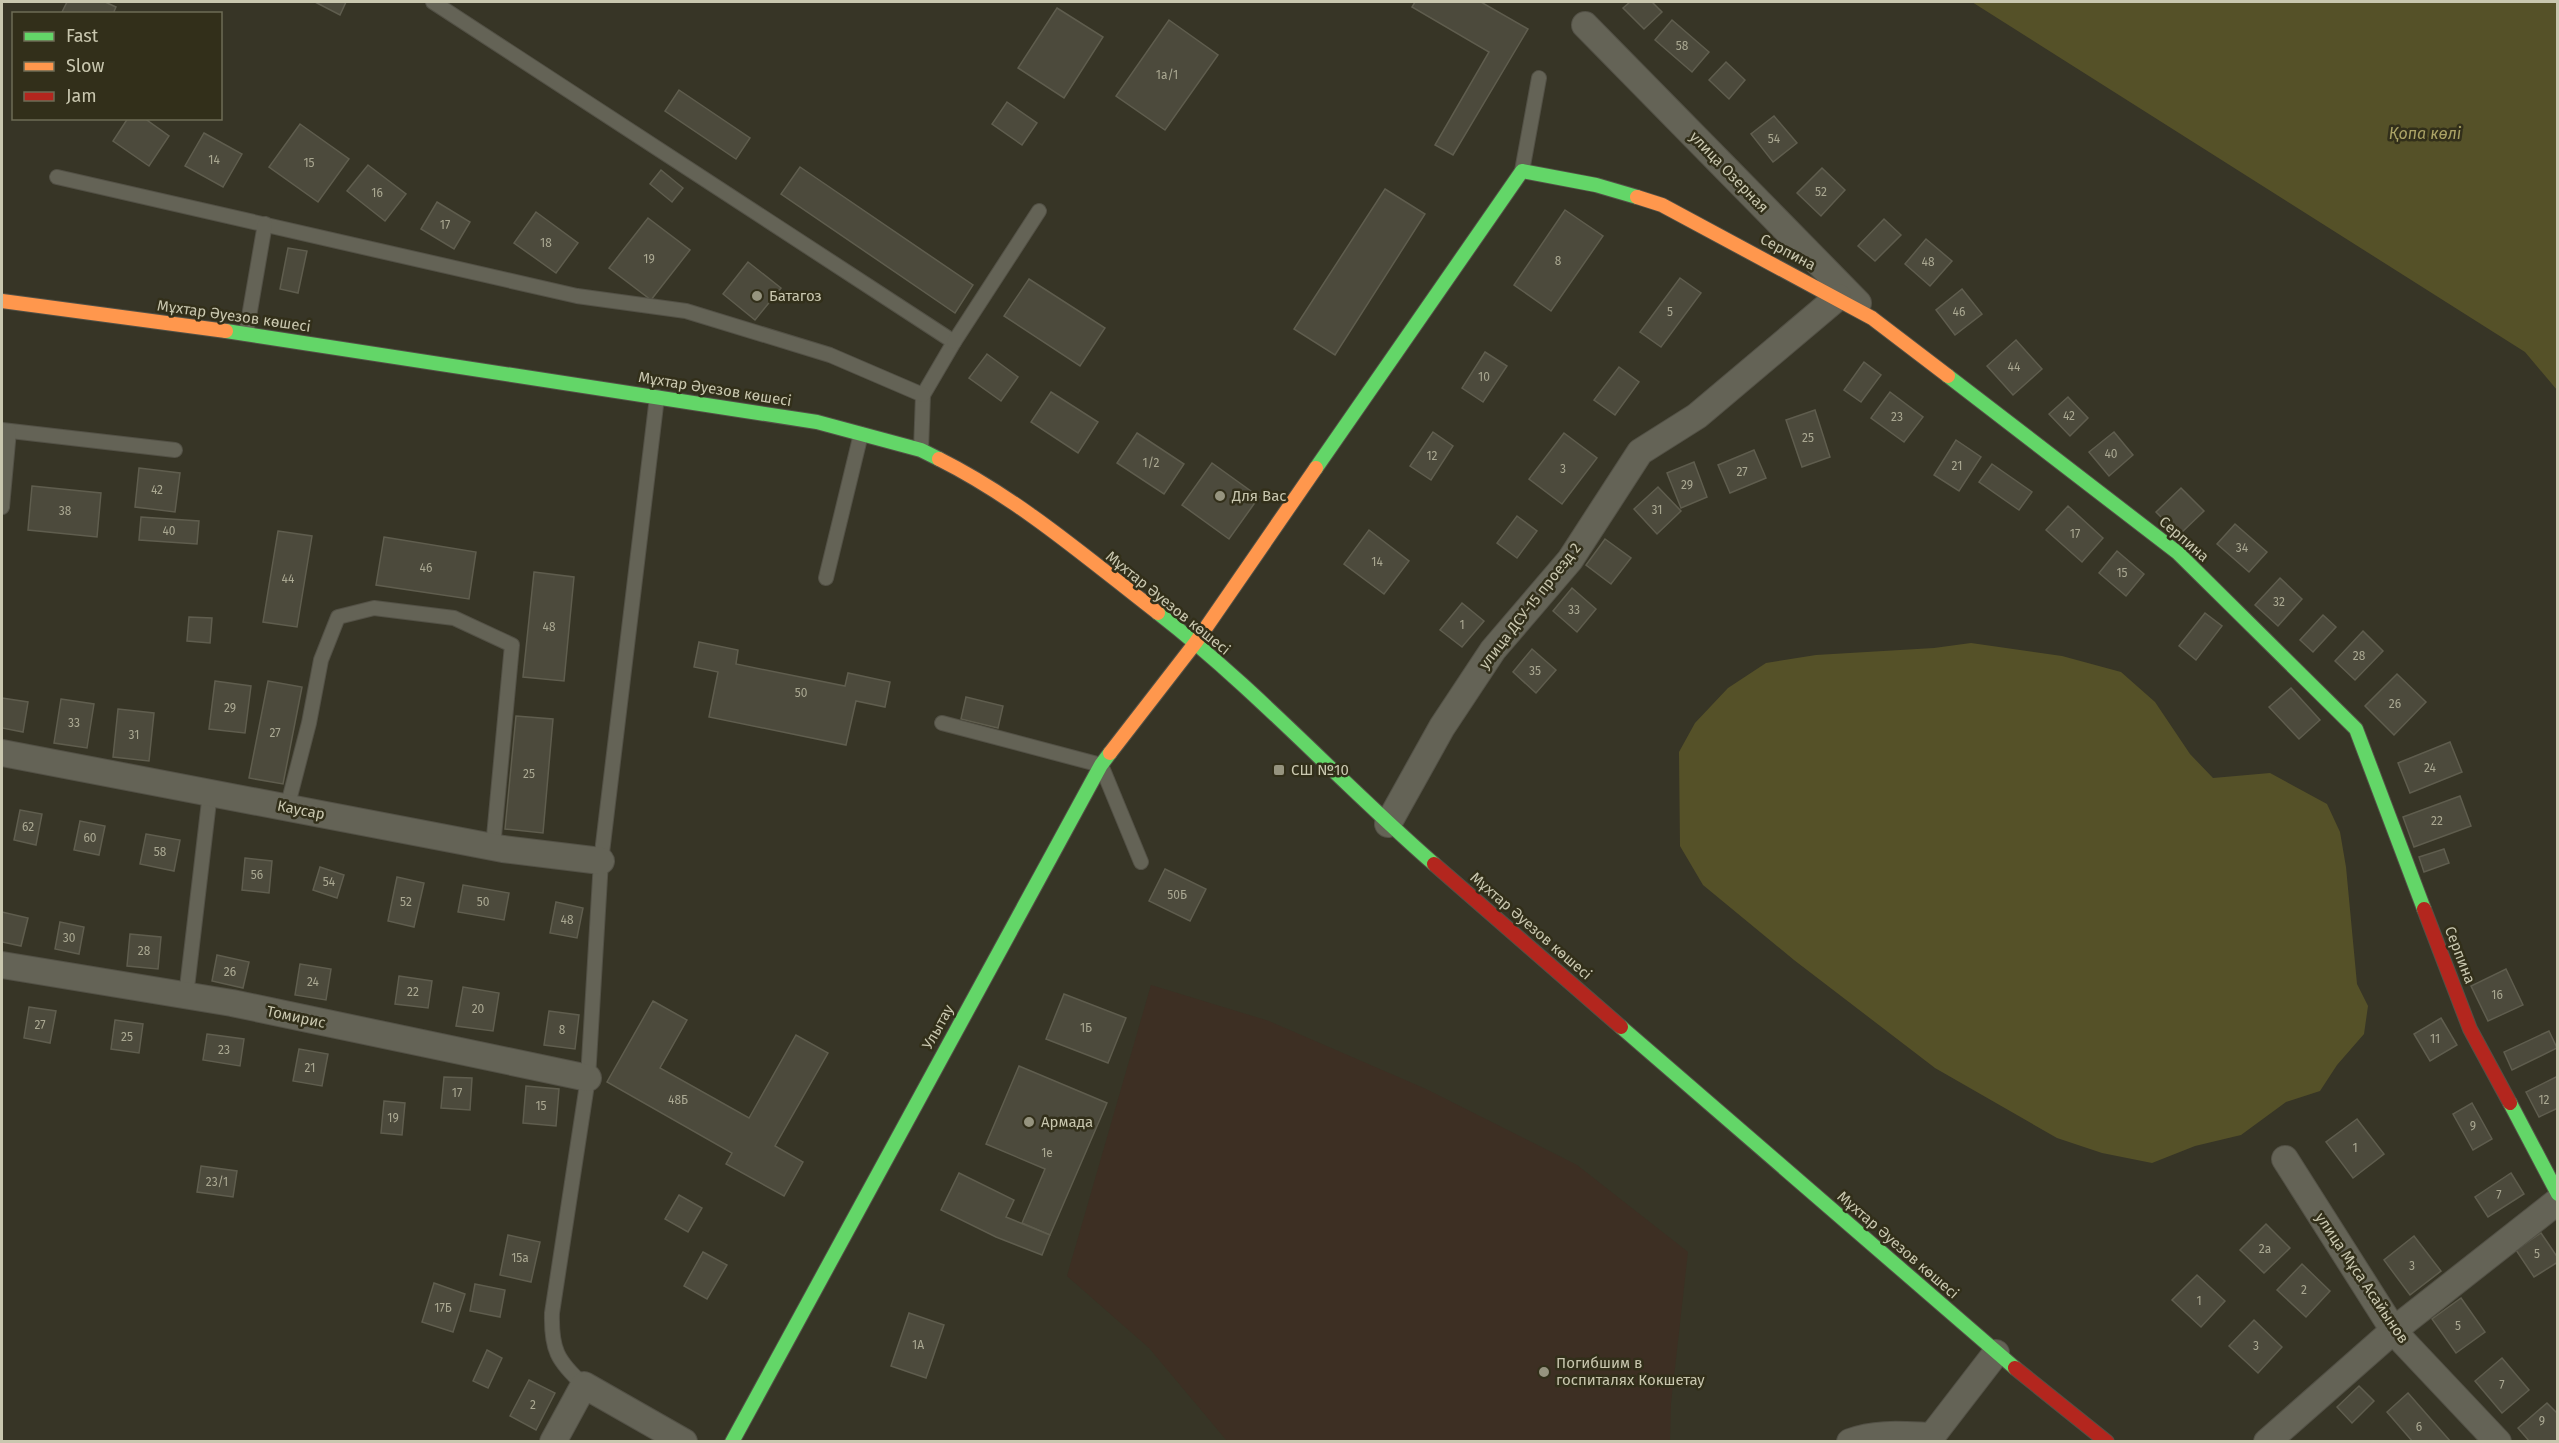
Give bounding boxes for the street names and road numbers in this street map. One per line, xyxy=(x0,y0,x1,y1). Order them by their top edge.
street label: улица Озерная xyxy=(1686,128,1772,216)
street label: Серпина xyxy=(1757,230,1819,274)
street label: Мұхтар Әуезов көшесі xyxy=(156,296,312,336)
street label: Мұхтар Әуезов көшесі xyxy=(637,368,793,410)
street label: Серпина xyxy=(2155,512,2213,566)
street label: улица ДСУ-15 проезд 2 xyxy=(1475,539,1585,673)
street label: Мұхтар Әуезов көшесі xyxy=(1102,547,1234,659)
street label: Каусар xyxy=(276,797,326,823)
street label: Мұхтар Әуезов көшесі xyxy=(1467,868,1595,984)
street label: Серпина xyxy=(2441,924,2479,986)
street label: Улытау xyxy=(918,1001,958,1053)
street label: Томирис xyxy=(265,1002,327,1032)
street label: Мұхтар Әуезов көшесі xyxy=(1834,1187,1962,1303)
street label: улица Мұса Асайынов xyxy=(2312,1209,2412,1347)

